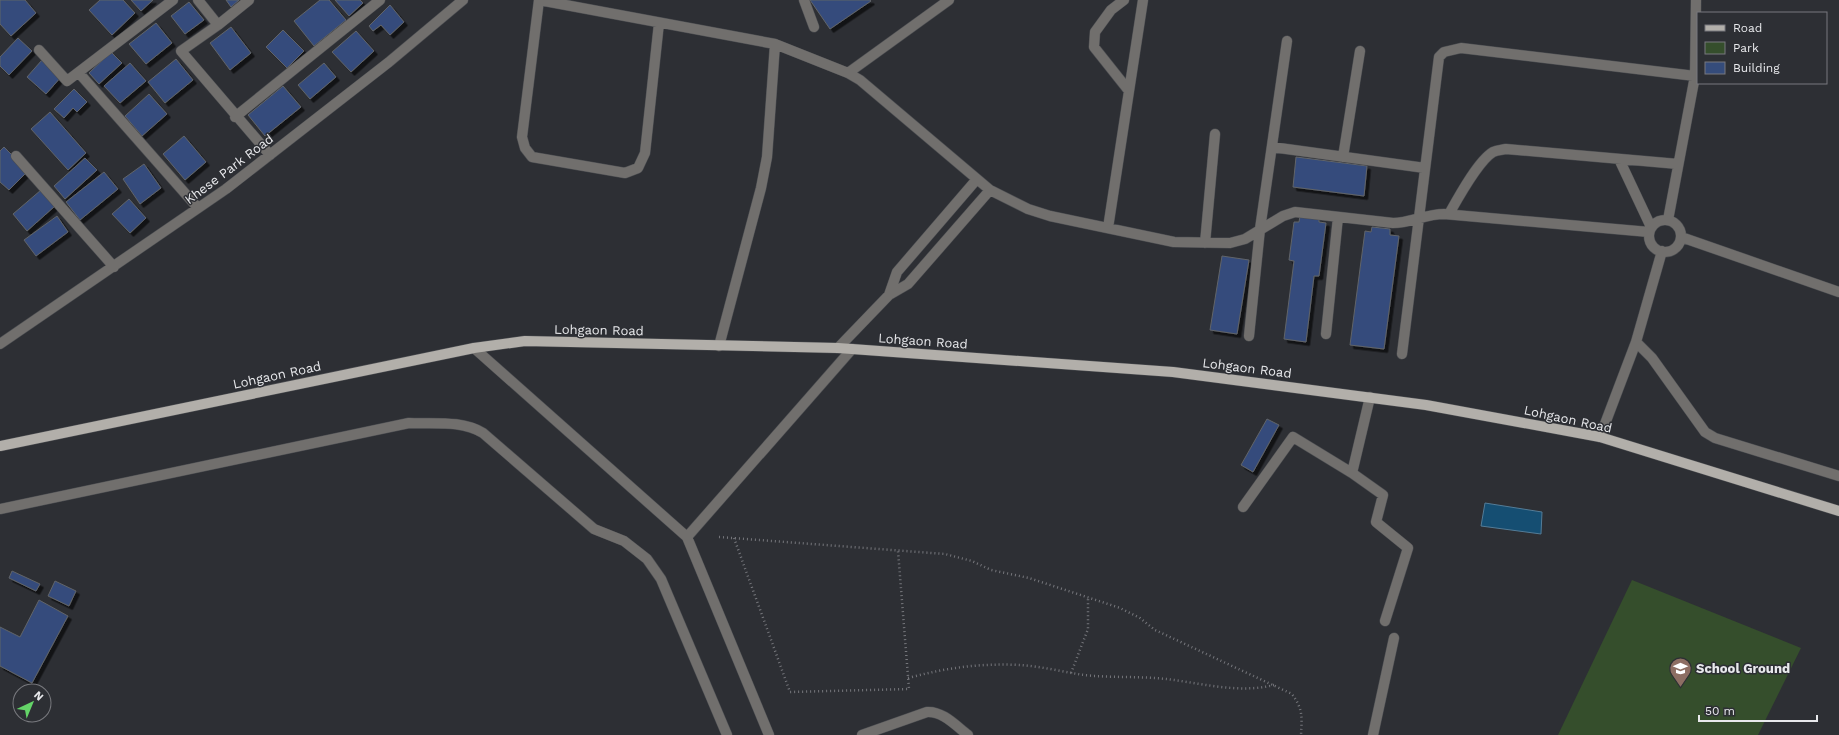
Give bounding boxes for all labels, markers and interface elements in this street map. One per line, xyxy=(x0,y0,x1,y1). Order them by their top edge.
legend xyxy=(1697,12,1827,84)
text: Road xyxy=(1733,21,1762,35)
text: Park xyxy=(1733,41,1759,55)
text: Building xyxy=(1733,61,1780,75)
street label: Khese Park Road xyxy=(182,131,276,207)
street label: Lohgaon Road xyxy=(554,322,644,338)
street label: Lohgaon Road xyxy=(878,330,968,352)
street label: Lohgaon Road xyxy=(1202,355,1292,381)
street label: Lohgaon Road xyxy=(232,358,322,392)
street label: Lohgaon Road xyxy=(1523,402,1613,436)
school or university icon: School Ground xyxy=(1668,655,1694,688)
place label: School Ground xyxy=(1696,661,1790,676)
north arrow xyxy=(12,683,52,723)
text: N xyxy=(31,689,46,704)
scale bar xyxy=(1699,697,1817,723)
text: 50 m xyxy=(1705,704,1735,718)

